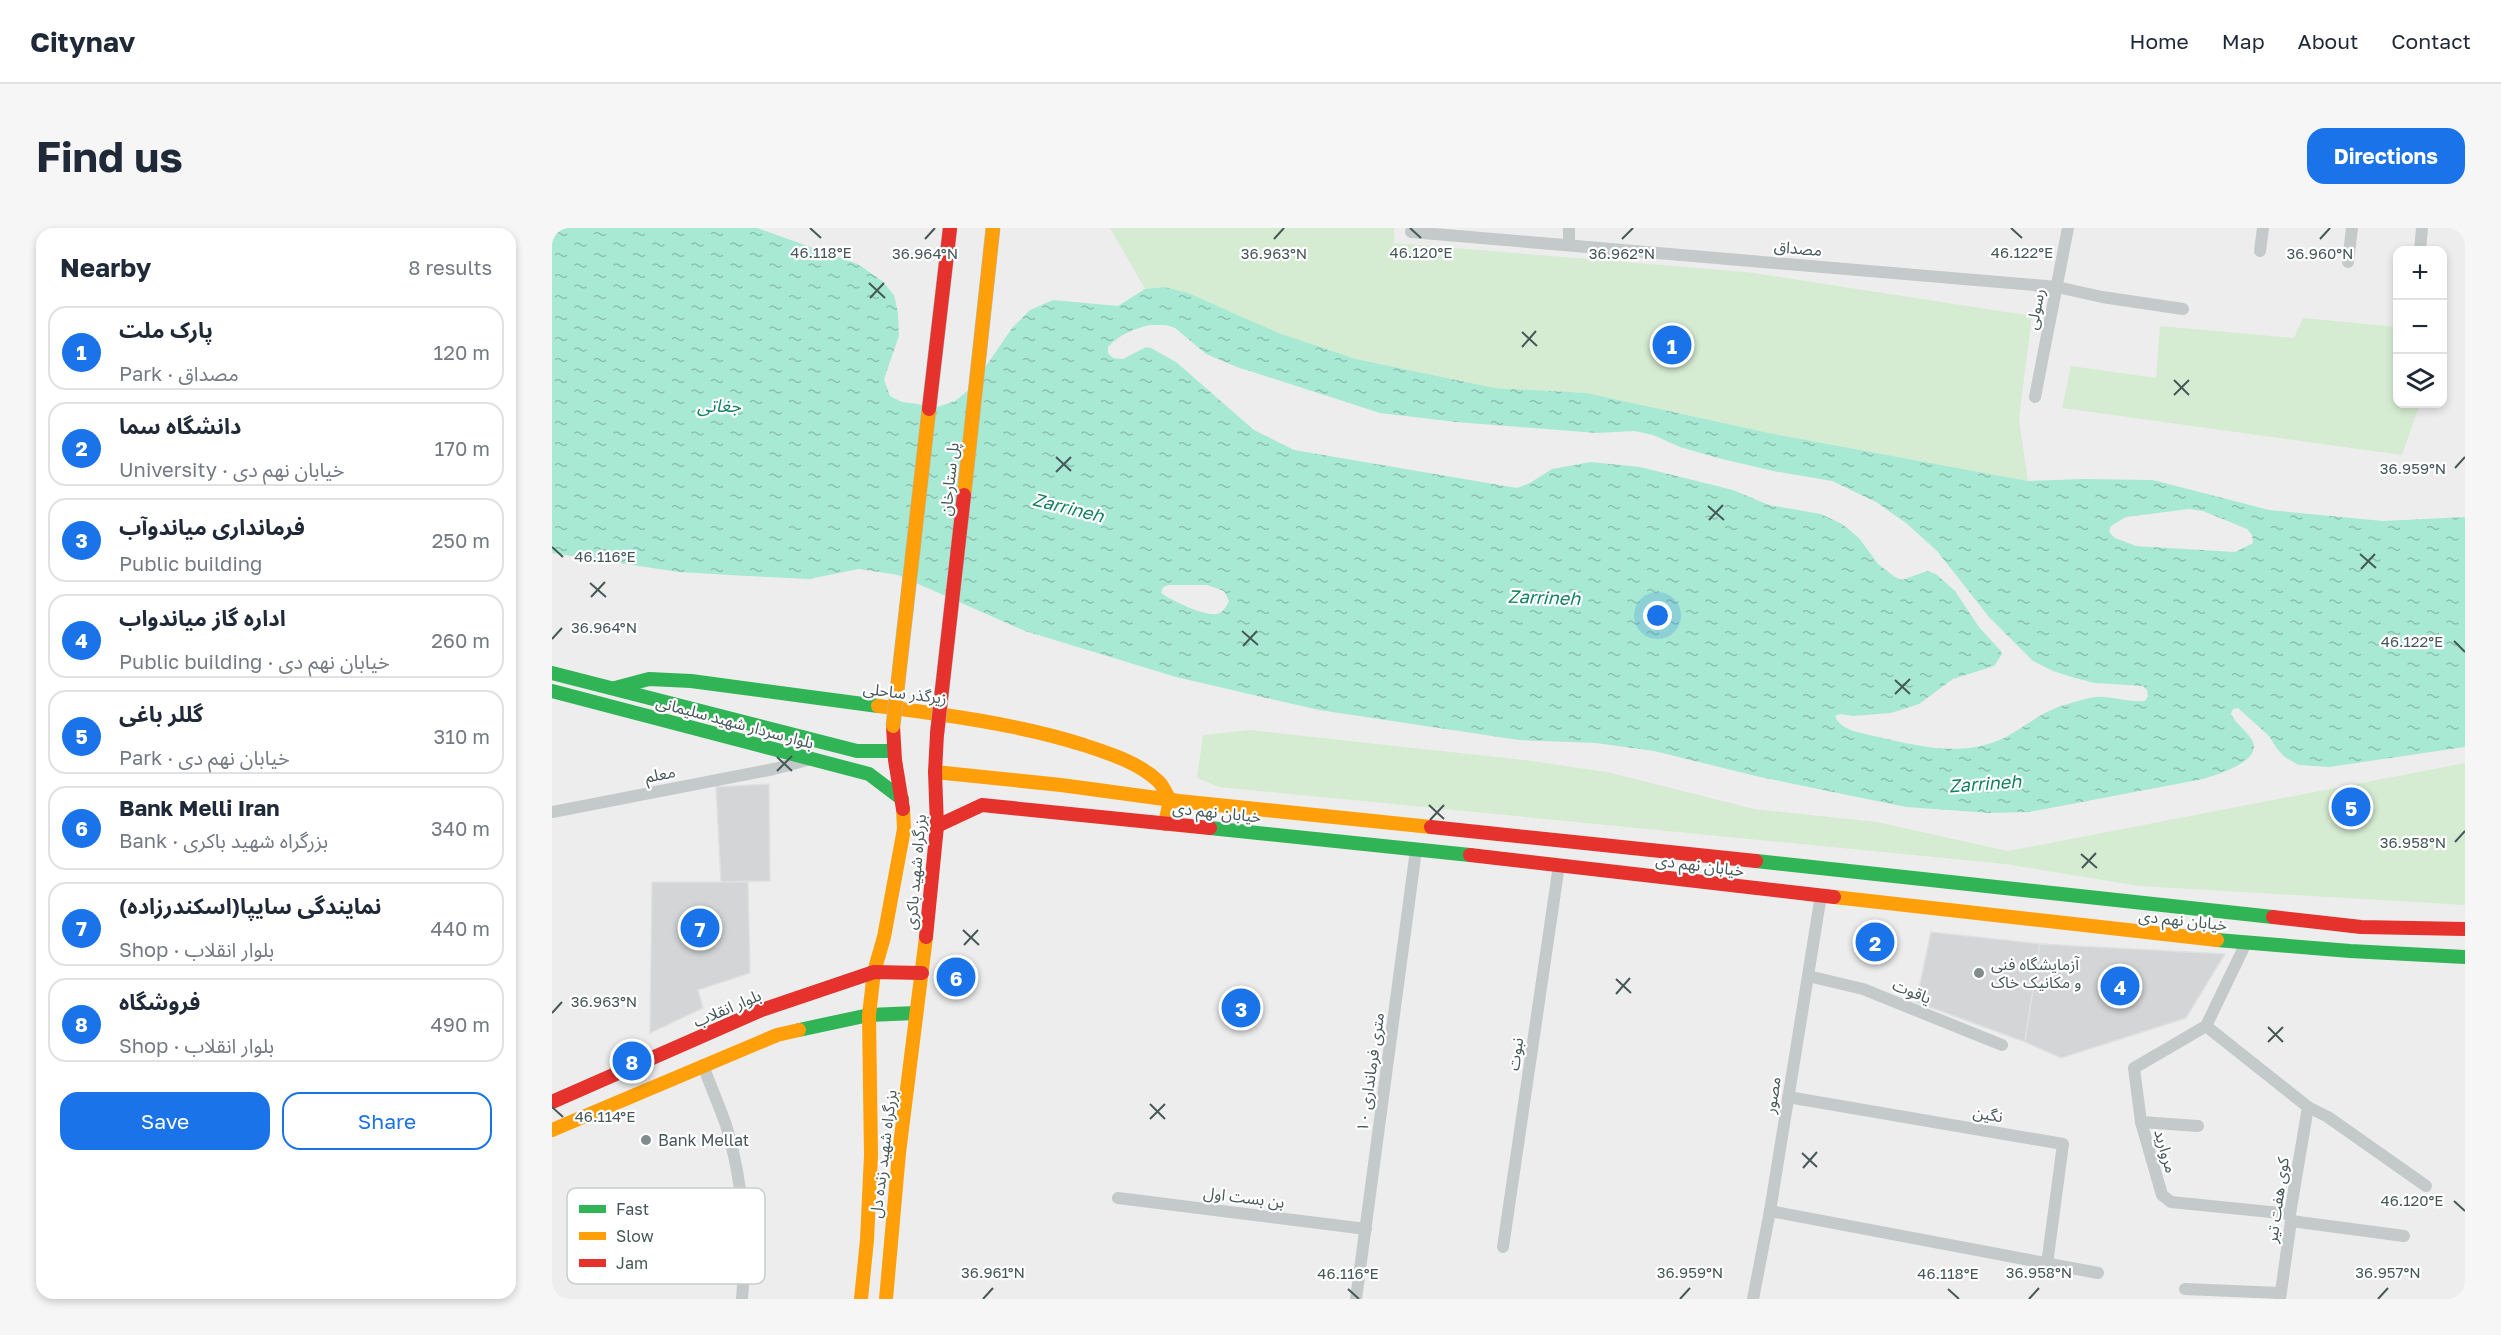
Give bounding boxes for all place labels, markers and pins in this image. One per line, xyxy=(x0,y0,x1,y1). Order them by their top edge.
pin: 1 xyxy=(1652,322,1692,368)
pin: 5 xyxy=(2332,784,2370,830)
pin: 7 xyxy=(680,906,720,950)
pin: 2 xyxy=(1856,920,1894,964)
pin: 6 xyxy=(936,954,976,999)
place label: آزمایشگاه فنی و مکانیک خاک xyxy=(1991,954,2081,992)
pin: 4 xyxy=(2100,964,2140,1008)
marker: آزمایشگاه فنی و مکانیک خاک xyxy=(1972,966,1986,980)
pin: 3 xyxy=(1222,986,1260,1030)
pin: 8 xyxy=(612,1038,652,1084)
place label: Bank Mellat xyxy=(658,1130,749,1150)
marker: Bank Mellat xyxy=(639,1133,653,1147)

